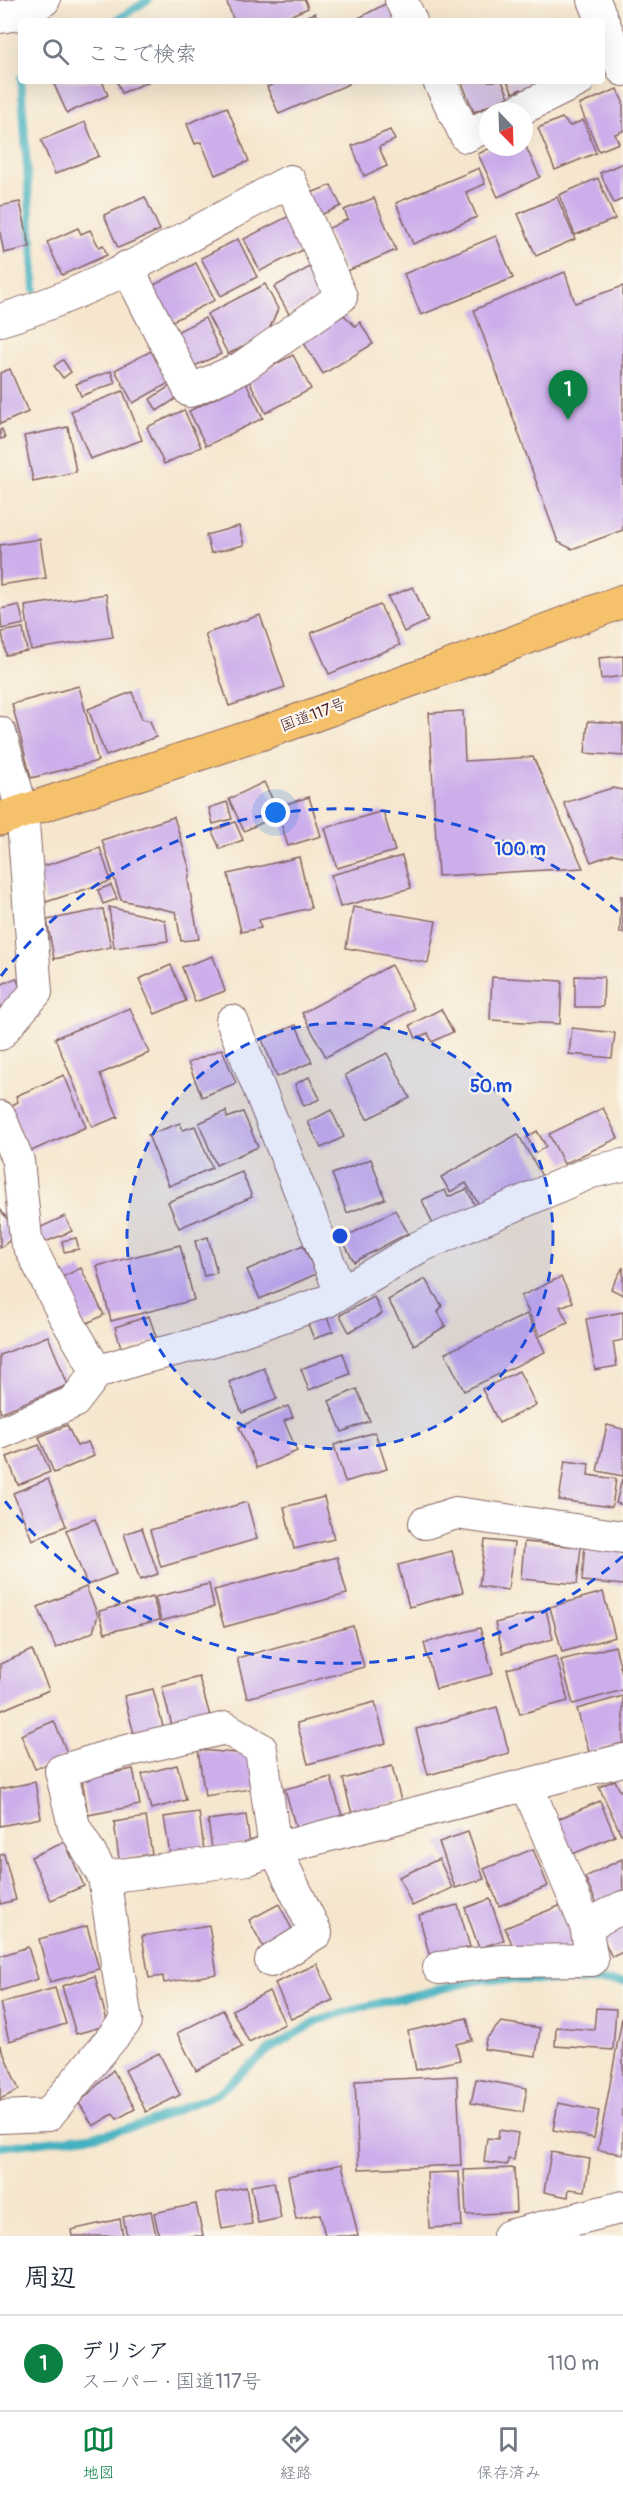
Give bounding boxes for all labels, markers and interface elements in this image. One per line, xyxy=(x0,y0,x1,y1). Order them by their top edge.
search box xyxy=(18,18,605,84)
icon: search xyxy=(39,35,72,68)
text: ここで検索 xyxy=(87,40,197,68)
north arrow xyxy=(479,102,533,156)
pin: 1 xyxy=(548,370,588,420)
street label: 国道117号 xyxy=(277,694,349,736)
your location xyxy=(261,798,290,827)
text: 100 m xyxy=(494,838,546,861)
text: 50 m xyxy=(470,1075,512,1098)
centre of rings xyxy=(330,1226,350,1246)
text: 周辺 xyxy=(24,2262,76,2294)
text: デリシア xyxy=(81,2337,169,2365)
text: 1 xyxy=(40,2351,47,2376)
text: 110 m xyxy=(548,2351,599,2376)
text: スーパー · 国道117号 xyxy=(81,2369,262,2394)
tab: 地図 xyxy=(82,2423,115,2483)
tab: 経路 xyxy=(279,2423,312,2483)
tab: 保存済み xyxy=(477,2423,541,2483)

